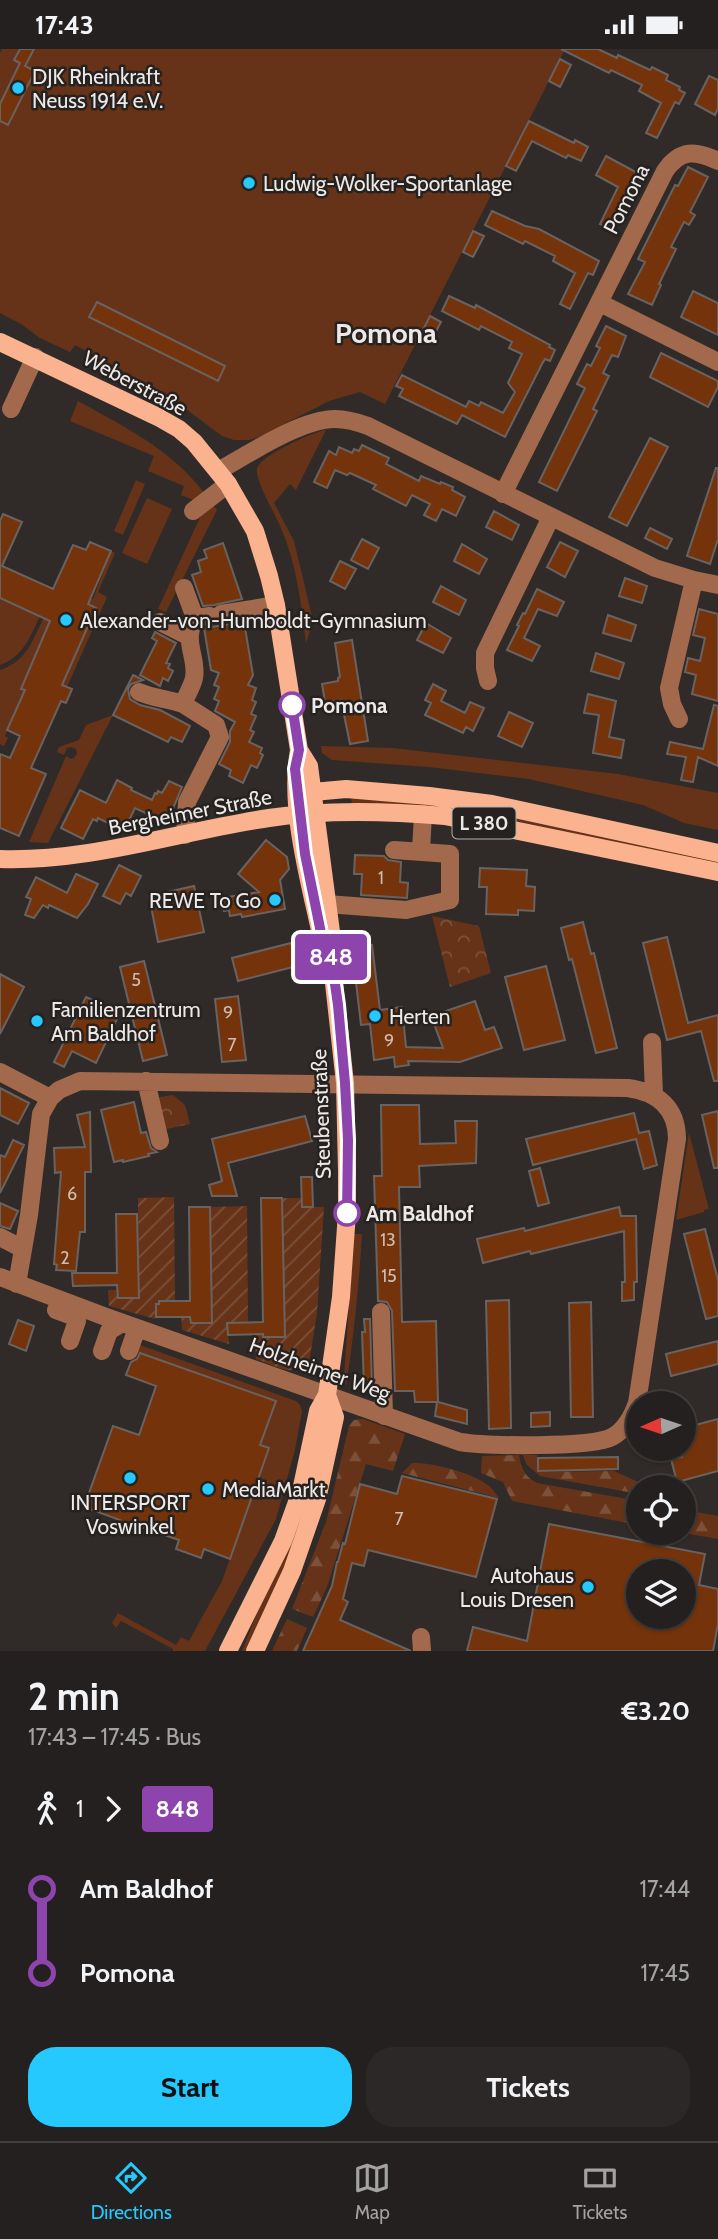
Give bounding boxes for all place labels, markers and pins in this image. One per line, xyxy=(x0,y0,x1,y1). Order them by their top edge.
place label: DJK Rheinkraft Neuss 1914 e.V. xyxy=(32,64,163,113)
marker: DJK Rheinkraft Neuss 1914 e.V. xyxy=(10,80,26,96)
place label: Ludwig-Wolker-Sportanlage xyxy=(263,171,512,196)
marker: Ludwig-Wolker-Sportanlage xyxy=(241,175,257,191)
place label: Alexander-von-Humboldt-Gymnasium xyxy=(80,608,427,633)
marker: Alexander-von-Humboldt-Gymnasium xyxy=(58,612,74,628)
marker: Pomona xyxy=(279,692,305,718)
place label: Pomona xyxy=(311,693,388,718)
place label: REWE To Go xyxy=(149,888,261,913)
marker: REWE To Go xyxy=(267,892,283,908)
place label: Familienzentrum Am Baldhof xyxy=(51,997,201,1046)
place label: Herten xyxy=(389,1004,450,1029)
marker: Herten xyxy=(367,1008,383,1024)
marker: Familienzentrum Am Baldhof xyxy=(29,1013,45,1029)
marker: Am Baldhof xyxy=(334,1200,360,1226)
place label: Am Baldhof xyxy=(366,1201,474,1226)
marker: INTERSPORT Voswinkel xyxy=(122,1470,138,1486)
place label: MediaMarkt xyxy=(222,1477,326,1502)
marker: MediaMarkt xyxy=(200,1481,216,1497)
place label: INTERSPORT Voswinkel xyxy=(70,1490,190,1539)
place label: Autohaus Louis Dresen xyxy=(460,1563,574,1612)
marker: Autohaus Louis Dresen xyxy=(580,1579,596,1595)

